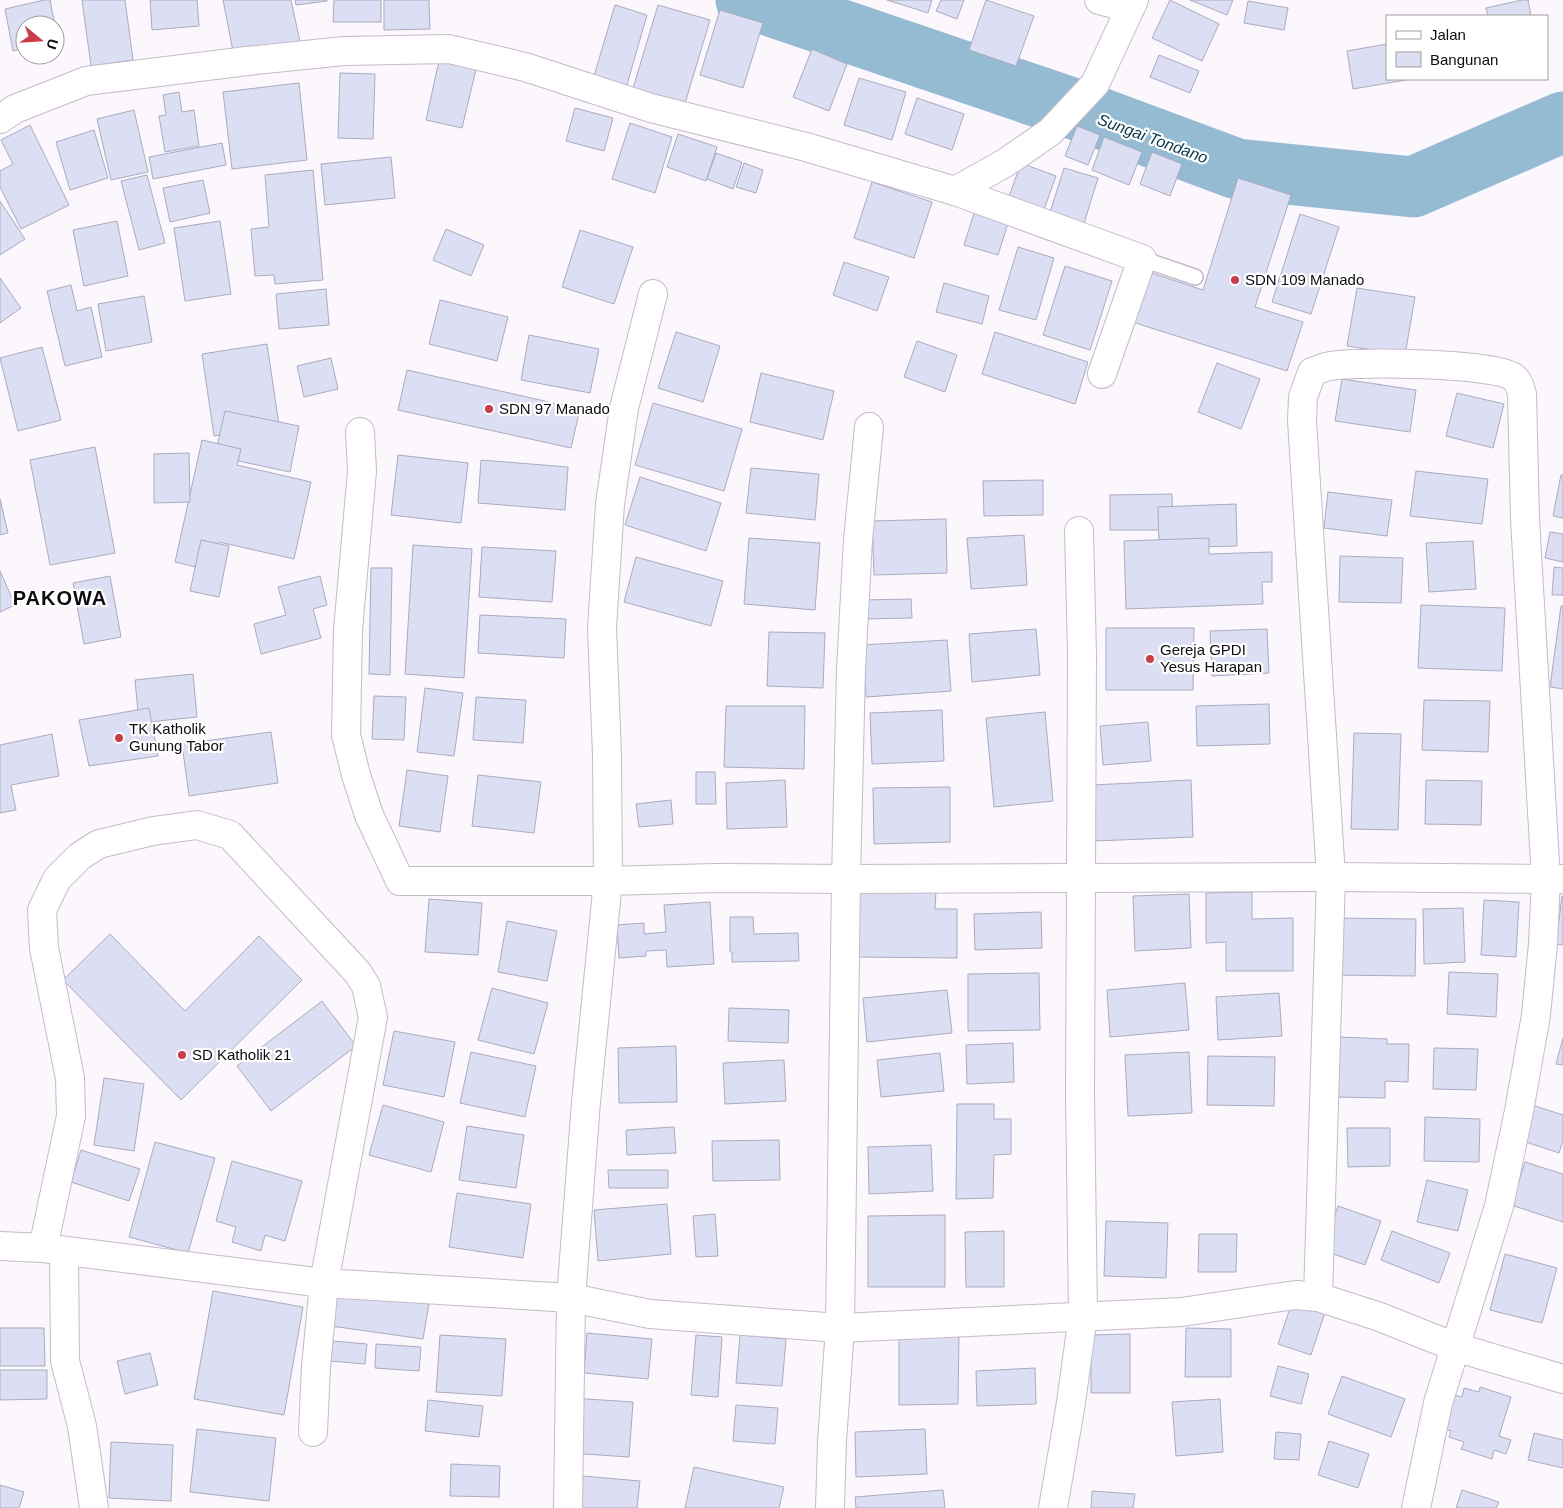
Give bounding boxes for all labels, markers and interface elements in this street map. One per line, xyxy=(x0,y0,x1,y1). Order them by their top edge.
north arrow xyxy=(15,15,65,65)
legend xyxy=(1386,15,1548,80)
text: Jalan xyxy=(1430,26,1466,43)
text: U xyxy=(43,37,62,51)
text: Bangunan xyxy=(1430,51,1498,68)
water label: Sungai Tondano xyxy=(1095,111,1210,166)
place label: SDN 109 Manado xyxy=(1245,271,1364,288)
marker: SDN 109 Manado xyxy=(1229,274,1241,286)
place label: SDN 97 Manado xyxy=(499,400,610,417)
marker: SDN 97 Manado xyxy=(483,403,495,415)
district label: PAKOWA xyxy=(13,587,107,609)
place label: Gereja GPDI Yesus Harapan xyxy=(1160,641,1262,675)
marker: Gereja GPDI Yesus Harapan xyxy=(1144,653,1156,665)
place label: TK Katholik Gunung Tabor xyxy=(129,720,224,754)
marker: TK Katholik Gunung Tabor xyxy=(113,732,125,744)
place label: SD Katholik 21 xyxy=(192,1046,291,1063)
marker: SD Katholik 21 xyxy=(176,1049,188,1061)

